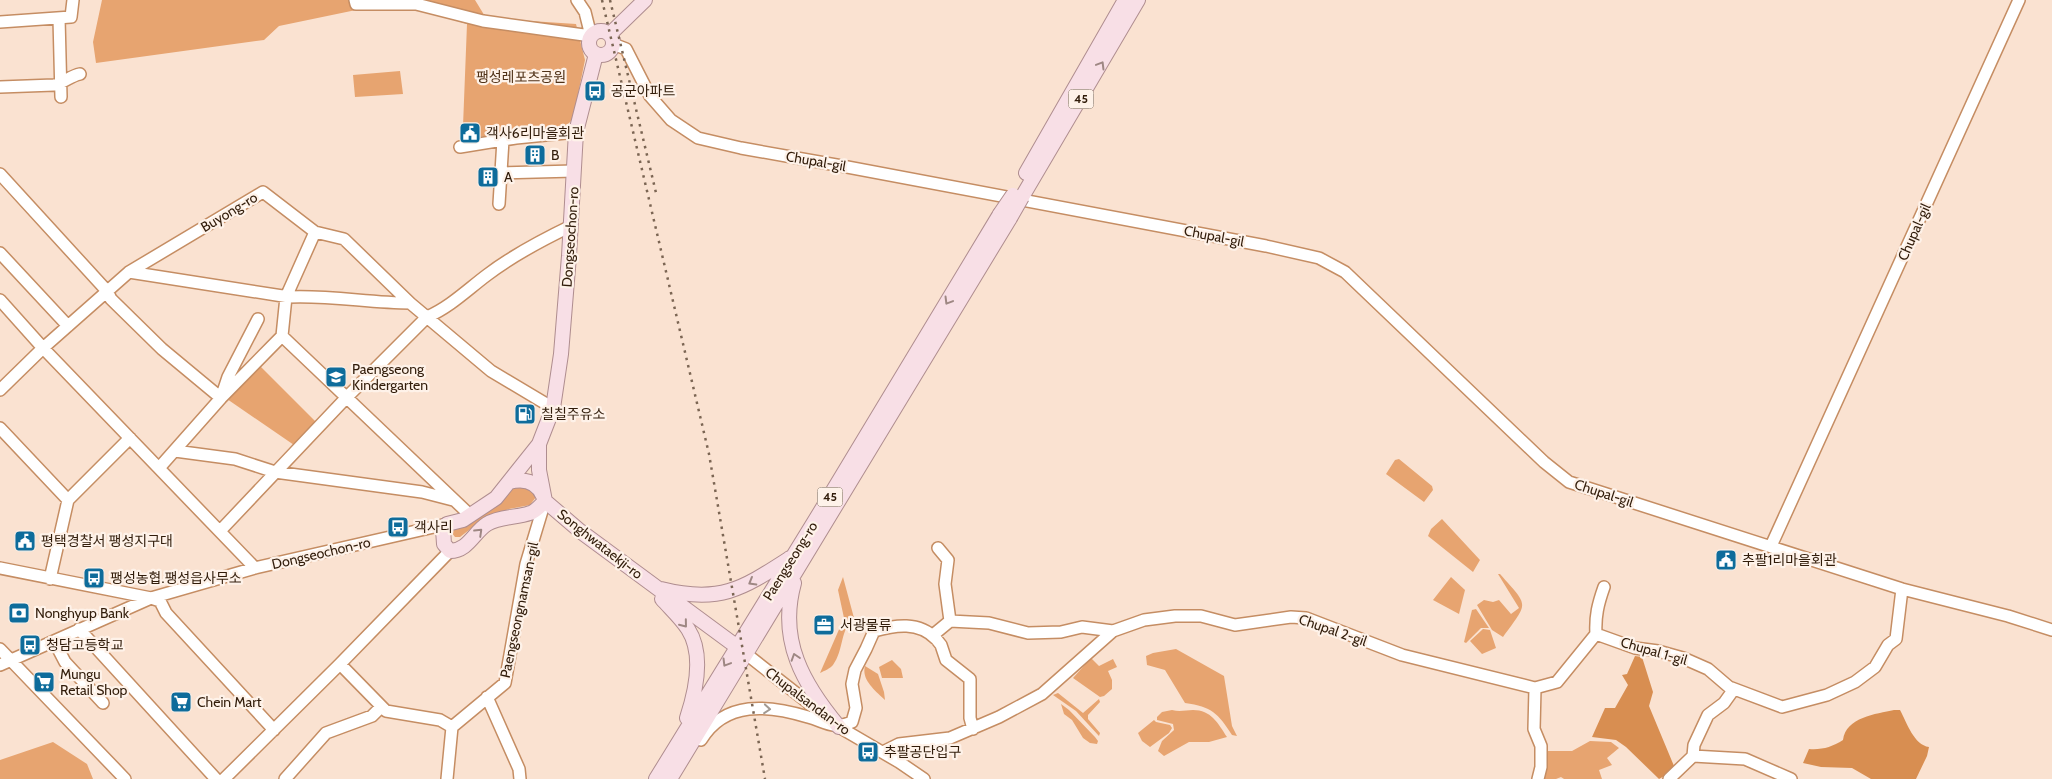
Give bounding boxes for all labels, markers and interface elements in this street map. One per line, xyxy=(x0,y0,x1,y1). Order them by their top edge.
one-way arrow xyxy=(1095,61,1105,70)
park label: 팽성레포츠공원 xyxy=(476,68,566,86)
bus stop icon: 공군아파트 xyxy=(583,79,607,103)
place label: 공군아파트 xyxy=(611,82,676,100)
road number: 45 xyxy=(1068,90,1094,108)
public building icon: 객사6리마을회관 xyxy=(458,121,482,145)
place label: 객사6리마을회관 xyxy=(486,124,584,142)
building icon: B xyxy=(523,143,547,167)
place label: B xyxy=(551,146,559,164)
street label: Chupal-gil xyxy=(784,147,848,175)
building icon: A xyxy=(476,165,500,189)
place label: A xyxy=(504,168,513,186)
street label: Dongseochon-ro xyxy=(558,186,583,288)
street label: Buyong-ro xyxy=(197,188,261,236)
street label: Chupal-gil xyxy=(1893,200,1935,263)
street label: Chupal-gil xyxy=(1182,221,1246,251)
one-way arrow xyxy=(945,295,955,304)
place label: Paengseong Kindergarten xyxy=(352,360,428,394)
school or university icon: Paengseong Kindergarten xyxy=(324,365,348,389)
fuel station icon: 칠칠주유소 xyxy=(513,402,537,426)
place label: 칠칠주유소 xyxy=(541,405,606,423)
street label: Chupal-gil xyxy=(1572,475,1636,511)
road number: 45 xyxy=(818,488,842,507)
street label: Songhwataekji-ro xyxy=(554,505,647,583)
bus stop icon: 객사리 xyxy=(386,515,410,539)
place label: 객사리 xyxy=(414,518,453,536)
street label: Paengseong-ro xyxy=(759,518,822,604)
public building icon: 평택경찰서 팽성지구대 xyxy=(13,529,37,553)
one-way arrow xyxy=(473,529,482,538)
place label: 평택경찰서 팽성지구대 xyxy=(41,532,173,550)
street label: Dongseochon-ro xyxy=(270,533,372,573)
street label: Paengseongnamsan-gil xyxy=(496,540,542,680)
public building icon: 추팔1리마을회관 xyxy=(1714,548,1738,572)
place label: 추팔1리마을회관 xyxy=(1742,551,1837,569)
bus stop icon: 팽성농협.팽성읍사무소 xyxy=(82,566,106,590)
place label: 팽성농협.팽성읍사무소 xyxy=(110,569,242,587)
one-way arrow xyxy=(748,576,757,586)
bank icon: Nonghyup Bank xyxy=(7,601,31,625)
place label: Nonghyup Bank xyxy=(35,604,130,622)
street label: Chupal 2-gil xyxy=(1296,610,1370,650)
office icon: 서광물류 xyxy=(812,613,836,637)
place label: 서광물류 xyxy=(840,616,892,634)
one-way arrow xyxy=(678,618,686,627)
bus stop icon: 청담고등학교 xyxy=(18,633,42,657)
street label: Chupal 1-gil xyxy=(1619,633,1690,669)
place label: 청담고등학교 xyxy=(46,636,123,654)
one-way arrow xyxy=(791,653,801,661)
one-way arrow xyxy=(723,658,733,667)
street label: Chupalsandan-ro xyxy=(762,663,854,739)
place label: Mungu Retail Shop xyxy=(60,665,128,699)
supermarket icon: Mungu Retail Shop xyxy=(32,670,56,694)
supermarket icon: Chein Mart xyxy=(169,690,193,714)
place label: Chein Mart xyxy=(197,693,262,711)
one-way arrow xyxy=(764,703,772,714)
bus stop icon: 추팔공단입구 xyxy=(856,740,880,764)
place label: 추팔공단입구 xyxy=(884,743,961,761)

